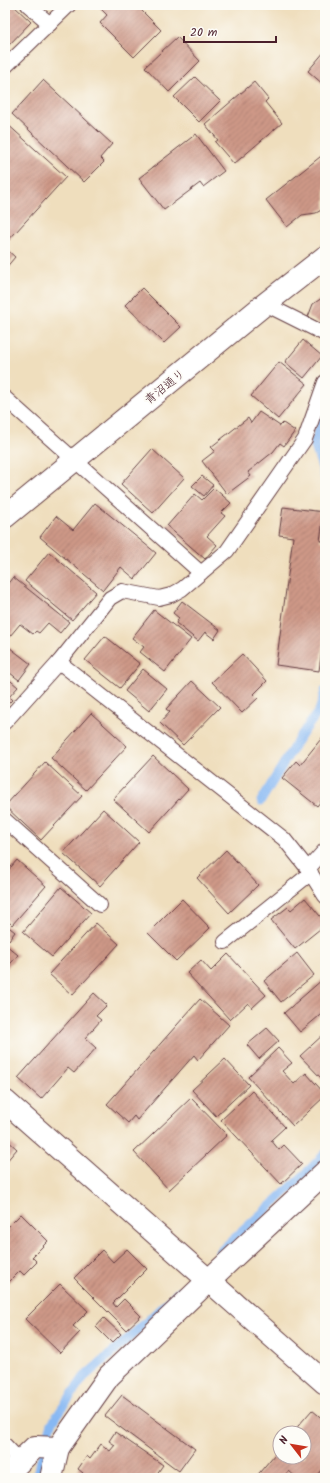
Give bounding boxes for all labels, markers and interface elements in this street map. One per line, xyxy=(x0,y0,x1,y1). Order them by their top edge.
scale bar xyxy=(184,18,276,44)
text: 20 m xyxy=(190,23,218,42)
street label: 青沼通り xyxy=(140,365,190,409)
north arrow xyxy=(272,1425,312,1465)
text: N xyxy=(275,1433,294,1448)

